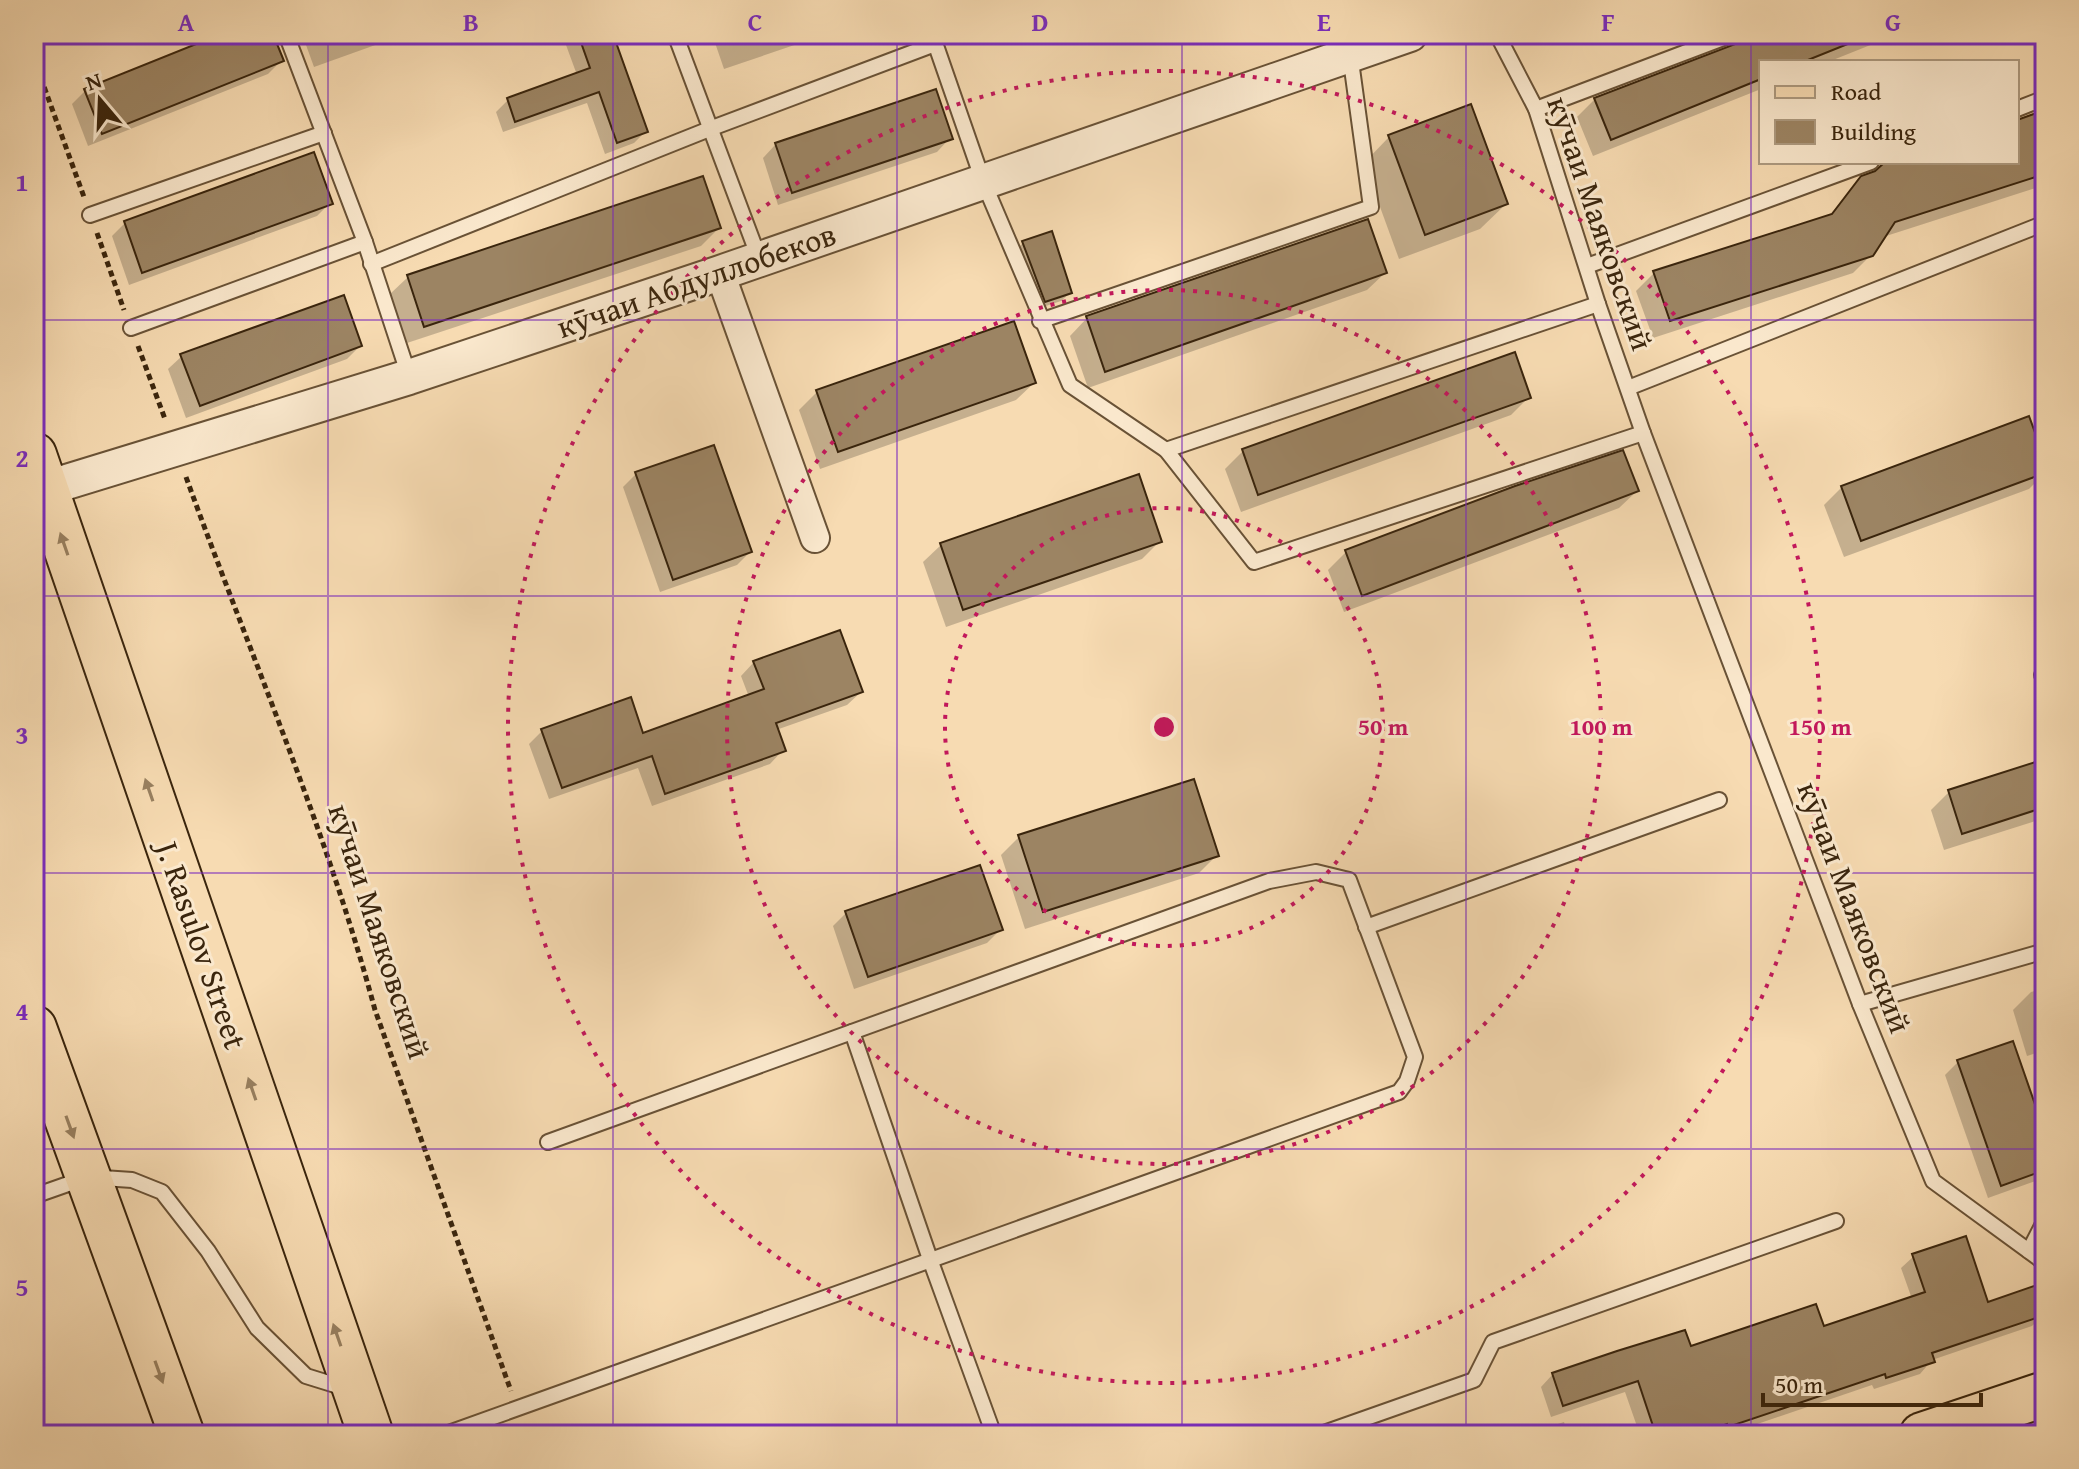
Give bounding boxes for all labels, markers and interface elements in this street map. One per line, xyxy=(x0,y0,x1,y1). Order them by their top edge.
text: A xyxy=(178,2,195,41)
text: B xyxy=(463,2,479,41)
text: C xyxy=(748,2,762,41)
text: D xyxy=(1032,2,1048,41)
text: E xyxy=(1317,2,1331,41)
text: F xyxy=(1601,2,1615,41)
text: G xyxy=(1885,2,1901,41)
north arrow xyxy=(60,60,140,140)
legend xyxy=(1759,60,2019,164)
text: N xyxy=(81,63,106,99)
text: Road xyxy=(1831,74,1881,109)
street label: кӯчаи Маяковский xyxy=(1536,90,1666,356)
text: Building xyxy=(1831,114,1916,149)
text: 1 xyxy=(15,162,29,201)
street label: кӯчаи Абдуллобеков xyxy=(550,210,842,350)
text: 2 xyxy=(15,438,29,477)
one-way arrow xyxy=(58,532,70,556)
text: 50 m xyxy=(1358,709,1409,744)
text: 100 m xyxy=(1569,709,1633,744)
text: 150 m xyxy=(1788,709,1852,744)
centre of rings xyxy=(1150,713,1178,741)
text: 3 xyxy=(15,715,29,754)
street label: кӯчаи Маяковский xyxy=(1785,775,1925,1039)
one-way arrow xyxy=(142,778,155,802)
street label: кӯчаи Маяковский xyxy=(317,797,443,1065)
street label: J. Rasulov Street xyxy=(143,831,260,1055)
text: 4 xyxy=(15,991,29,1030)
one-way arrow xyxy=(245,1077,257,1101)
one-way arrow xyxy=(64,1115,77,1139)
text: 5 xyxy=(15,1267,29,1306)
one-way arrow xyxy=(330,1323,342,1347)
scale bar xyxy=(1763,1357,1981,1407)
one-way arrow xyxy=(153,1360,166,1384)
text: 50 m xyxy=(1775,1367,1823,1402)

